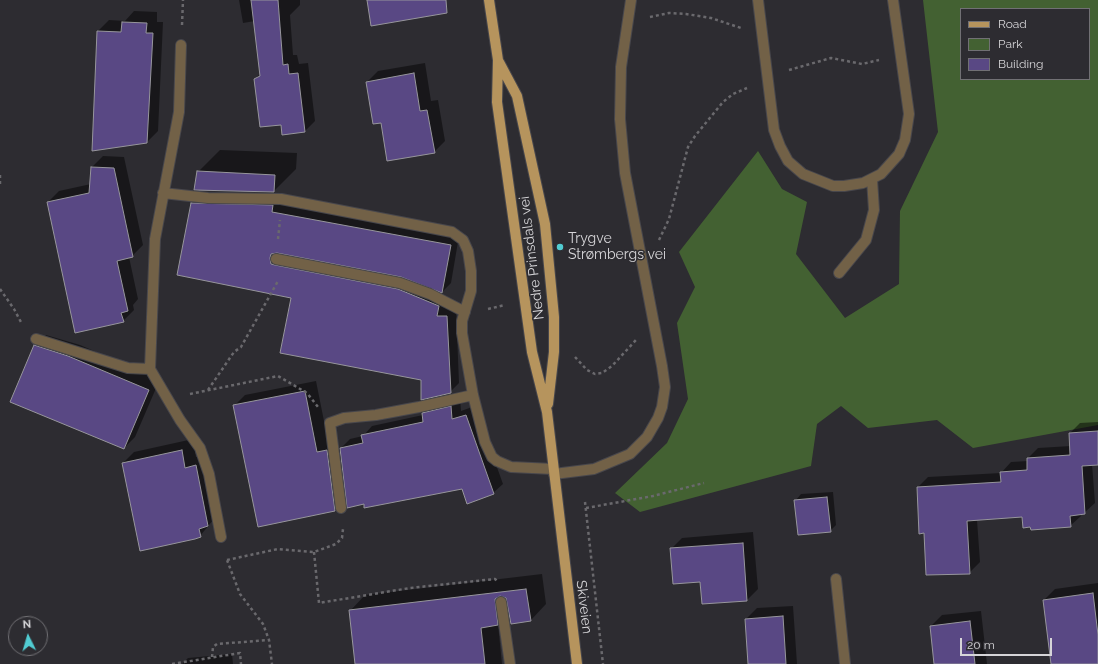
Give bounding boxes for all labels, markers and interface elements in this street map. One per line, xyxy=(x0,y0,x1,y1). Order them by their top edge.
legend xyxy=(960,8,1090,80)
text: Road xyxy=(998,17,1027,31)
text: Park xyxy=(998,37,1023,51)
text: Building xyxy=(998,57,1044,71)
street label: Nedre Prinsdals vei xyxy=(516,195,548,321)
place label: Trygve Strømbergs vei xyxy=(568,231,666,264)
marker: Trygve Strømbergs vei xyxy=(555,242,565,252)
street label: Skiveien xyxy=(572,579,596,635)
north arrow xyxy=(8,616,48,656)
text: N xyxy=(22,618,32,631)
scale bar xyxy=(962,630,1054,656)
text: 20 m xyxy=(967,638,995,652)

